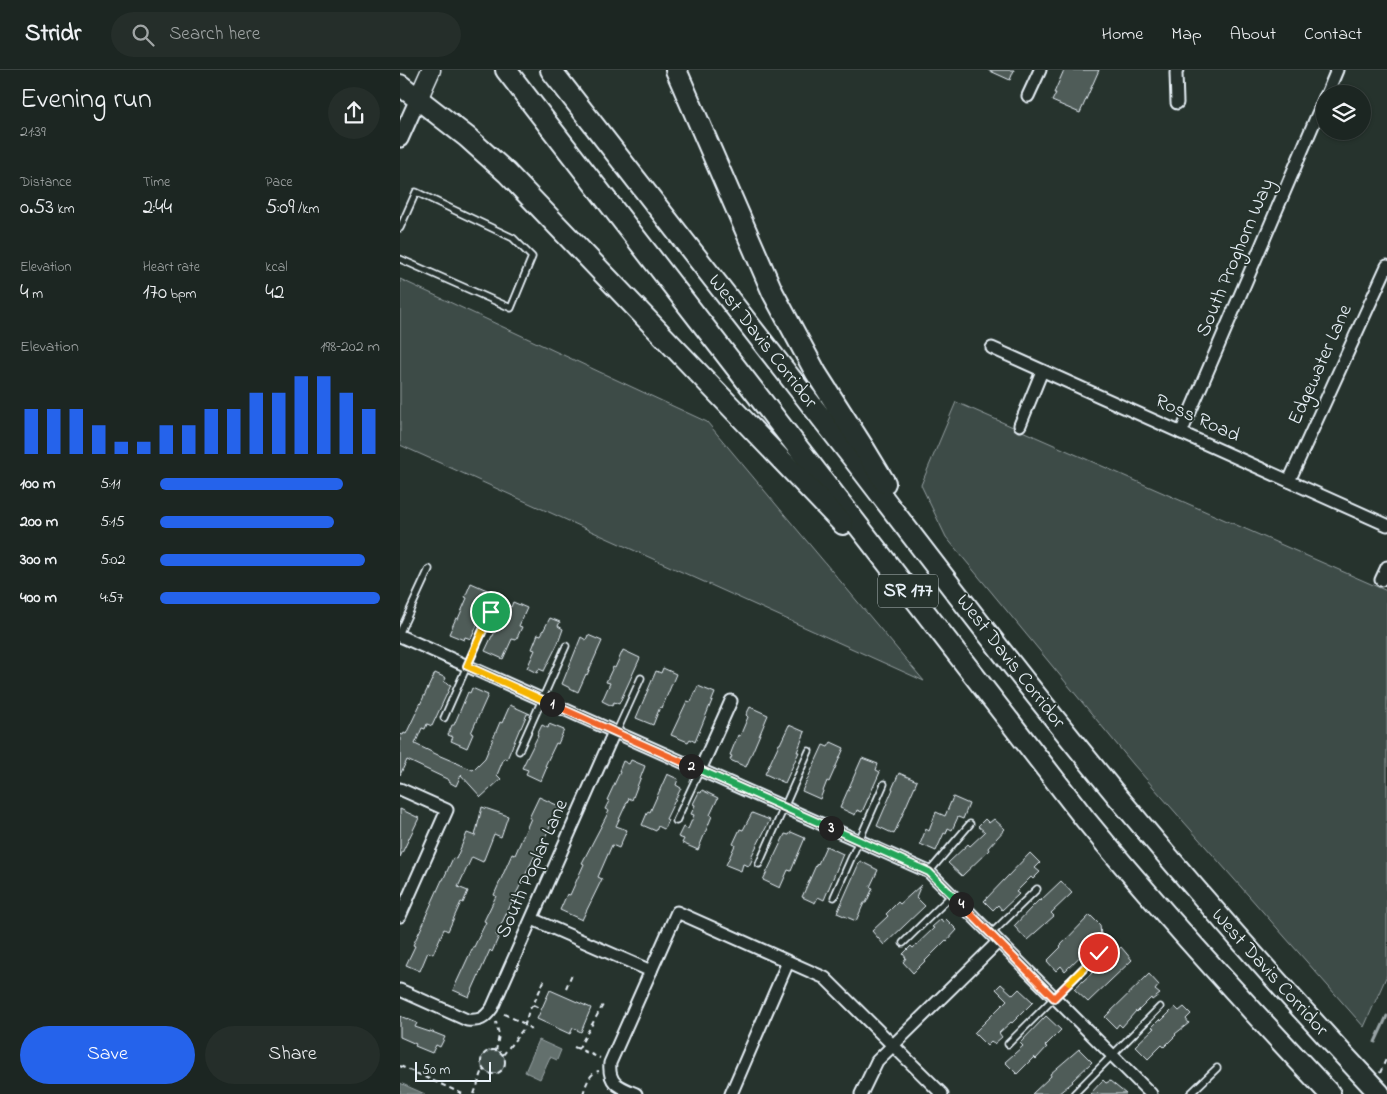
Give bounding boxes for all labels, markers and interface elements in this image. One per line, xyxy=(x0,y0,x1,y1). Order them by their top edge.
search box xyxy=(111,12,461,57)
text: Stridr xyxy=(25,17,81,52)
icon: search xyxy=(129,21,157,49)
text: Search here xyxy=(169,21,260,48)
text: Home xyxy=(1102,22,1143,48)
text: Map xyxy=(1171,22,1202,48)
text: About xyxy=(1230,22,1276,48)
text: Contact xyxy=(1304,22,1362,48)
text: Evening run xyxy=(20,80,152,121)
map controls xyxy=(1316,85,1371,140)
button: layers xyxy=(1316,85,1371,140)
button: share xyxy=(328,87,380,139)
text: 21:39 xyxy=(20,120,46,144)
text: Distance xyxy=(20,172,72,193)
text: Time xyxy=(143,172,170,193)
text: Pace xyxy=(265,172,293,193)
street label: South Proghorn Way xyxy=(1190,174,1283,342)
text: 0.53 xyxy=(20,193,54,223)
text: 2:44 xyxy=(143,193,172,223)
text: 5:09 xyxy=(265,193,295,223)
text: km xyxy=(54,199,75,220)
text: /km xyxy=(295,199,319,220)
text: Elevation xyxy=(20,257,71,278)
text: Heart rate xyxy=(143,257,200,278)
text: kcal xyxy=(265,257,288,278)
street label: West Davis Corridor xyxy=(700,269,824,416)
text: 4 xyxy=(20,278,29,308)
text: 170 xyxy=(143,278,167,308)
text: 42 xyxy=(265,278,284,308)
text: m xyxy=(29,284,43,305)
text: bpm xyxy=(167,284,196,305)
street label: Edgewater Lane xyxy=(1281,300,1361,430)
text: Elevation xyxy=(20,335,79,359)
text: 198–202 m xyxy=(320,335,380,359)
street label: Ross Road xyxy=(1150,387,1244,451)
text: 100 m xyxy=(20,472,55,496)
text: 5:11 xyxy=(100,472,121,496)
text: 200 m xyxy=(20,510,58,534)
text: 5:15 xyxy=(100,510,125,534)
text: 300 m xyxy=(20,548,57,572)
text: 5:02 xyxy=(100,548,125,572)
road number: SR 177 xyxy=(878,574,938,608)
text: 400 m xyxy=(20,586,57,610)
text: 4:57 xyxy=(100,586,124,610)
street label: West Davis Corridor xyxy=(948,589,1072,736)
pin xyxy=(470,591,512,633)
icon: arrive xyxy=(477,598,505,626)
pin: 1 xyxy=(540,692,564,716)
text: 1 xyxy=(550,694,555,715)
pin: 2 xyxy=(678,754,704,778)
text: 2 xyxy=(688,756,695,777)
street label: South Poplar Lane xyxy=(489,795,577,943)
pin: 3 xyxy=(818,816,844,840)
text: 3 xyxy=(829,818,834,839)
pin: 4 xyxy=(948,892,974,916)
text: 4 xyxy=(959,894,964,915)
street label: West Davis Corridor xyxy=(1204,903,1335,1044)
pin xyxy=(1078,932,1120,974)
icon: check xyxy=(1085,939,1113,967)
button: Save xyxy=(20,1026,195,1084)
button: Share xyxy=(205,1026,380,1084)
scale bar xyxy=(415,1059,491,1082)
text: 50 m xyxy=(422,1060,450,1081)

